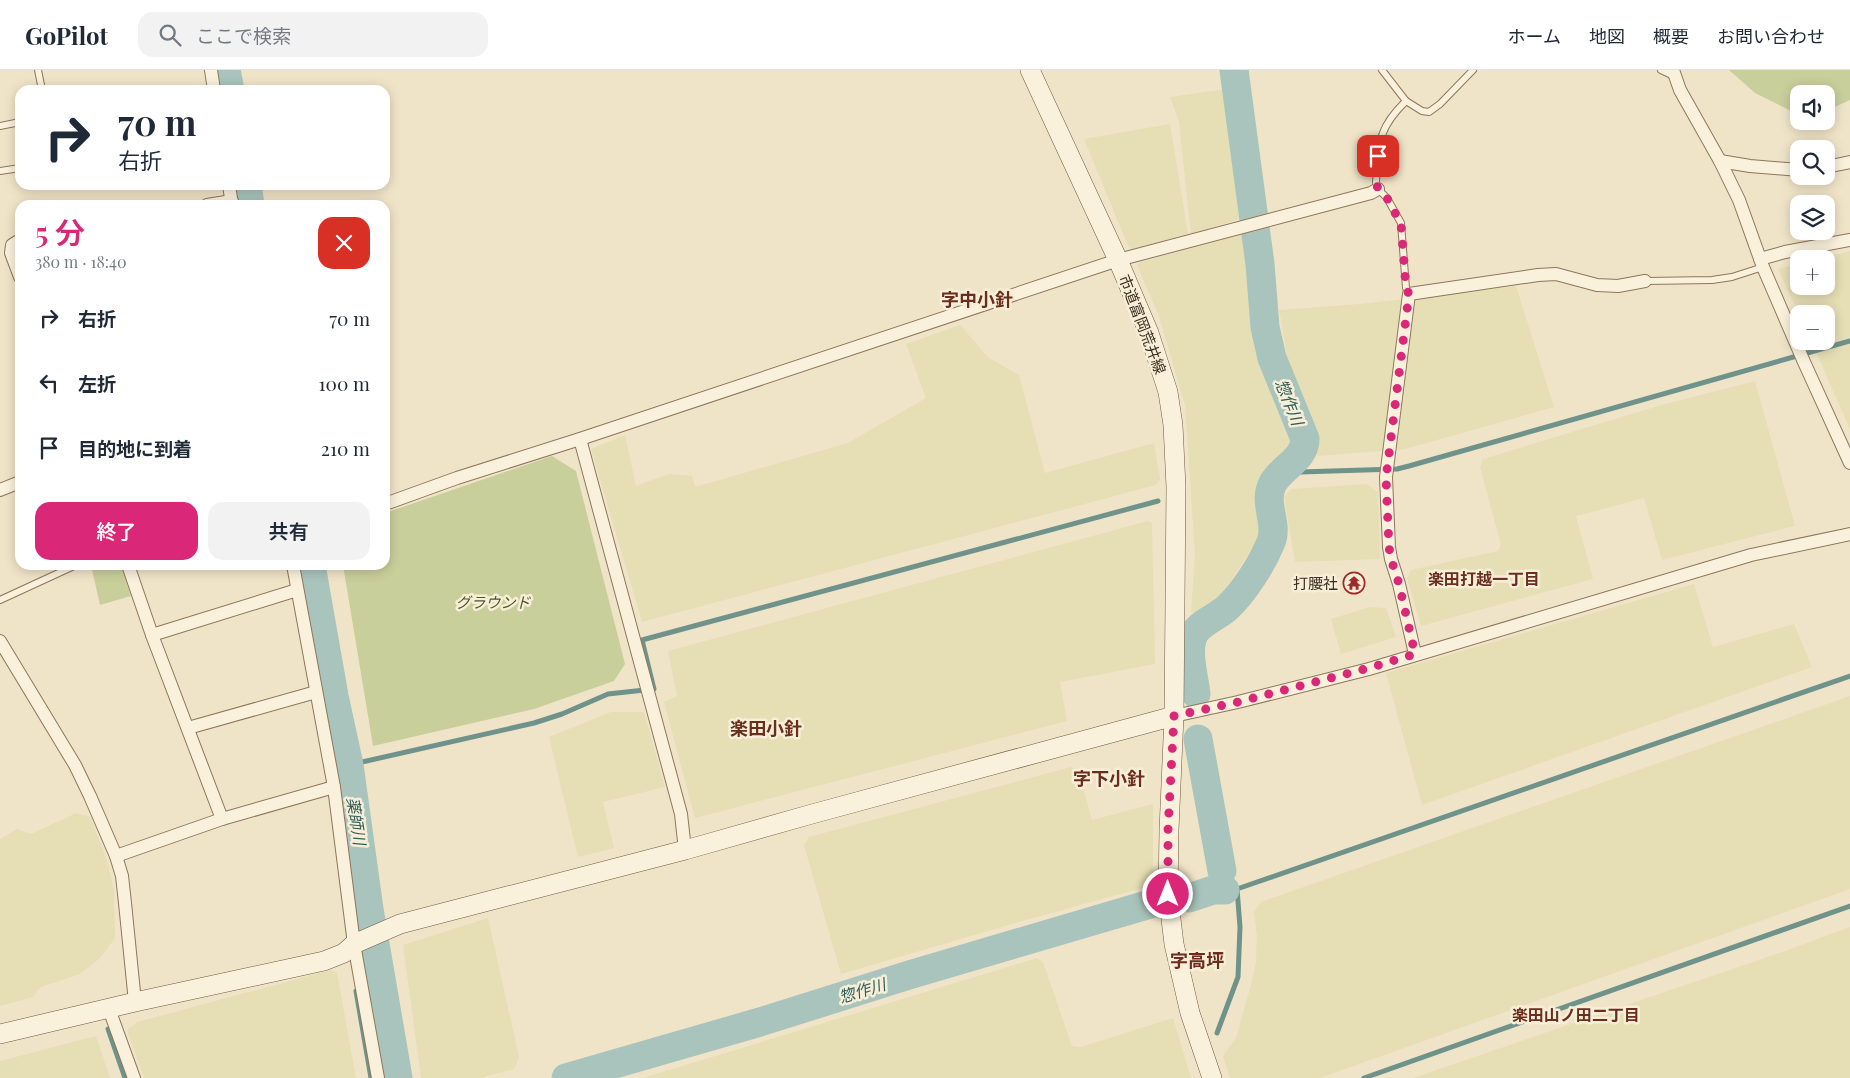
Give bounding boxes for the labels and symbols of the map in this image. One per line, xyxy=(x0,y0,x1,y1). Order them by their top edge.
pin xyxy=(1357,135,1399,177)
street label: 市道富岡荒井線 xyxy=(1115,271,1171,377)
district label: 字中小針 xyxy=(941,287,1013,311)
water label: 惣作川 xyxy=(1271,376,1309,430)
district label: 楽田打越一丁目 xyxy=(1428,568,1540,589)
temple icon: 打腰社 xyxy=(1342,571,1366,595)
place label: 打腰社 xyxy=(1293,573,1338,593)
park label: グラウンド xyxy=(455,592,531,612)
district label: 楽田小針 xyxy=(730,716,802,740)
district label: 字下小針 xyxy=(1073,766,1145,790)
water label: 薬師川 xyxy=(343,796,371,848)
position arrow xyxy=(1141,867,1193,919)
district label: 字高坪 xyxy=(1170,948,1224,972)
water label: 惣作川 xyxy=(836,972,890,1007)
district label: 楽田山ノ田二丁目 xyxy=(1512,1004,1640,1025)

